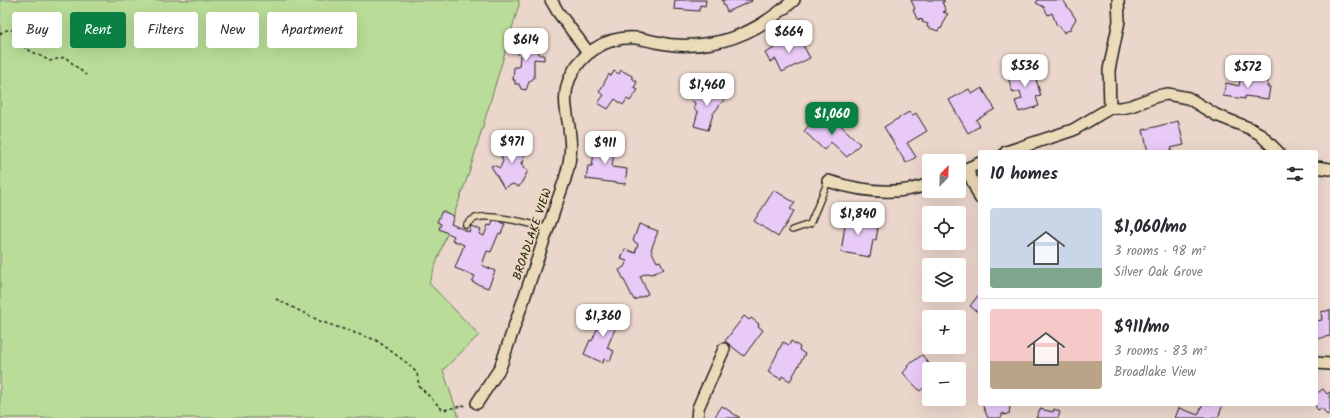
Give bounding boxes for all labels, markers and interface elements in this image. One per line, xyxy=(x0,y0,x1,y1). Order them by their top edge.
chip: Buy xyxy=(12,12,62,48)
chip: Rent xyxy=(70,12,126,48)
chip: Filters xyxy=(134,12,198,48)
chip: New xyxy=(206,12,259,48)
chip: Apartment xyxy=(267,12,357,48)
pin: $664 xyxy=(765,20,813,54)
text: $664 xyxy=(775,22,803,43)
pin: $614 xyxy=(502,28,550,62)
text: $614 xyxy=(513,30,539,51)
pin: $536 xyxy=(1001,54,1049,88)
pin: $572 xyxy=(1224,55,1272,89)
text: $536 xyxy=(1011,56,1039,77)
text: $572 xyxy=(1234,57,1262,78)
pin: $1,460 xyxy=(674,73,740,107)
text: $1,460 xyxy=(689,75,725,96)
pin: $1,060 xyxy=(799,102,865,136)
text: $1,060 xyxy=(814,104,850,125)
pin: $971 xyxy=(488,130,536,164)
pin: $911 xyxy=(581,131,629,165)
text: $971 xyxy=(500,132,524,153)
text: $911 xyxy=(594,133,616,154)
north arrow xyxy=(922,154,966,198)
map controls xyxy=(922,154,966,406)
text: 10 homes xyxy=(990,161,1058,188)
icon: filters xyxy=(1284,163,1306,185)
street label: BROADLAKE VIEW xyxy=(508,186,557,283)
pin: $1,840 xyxy=(825,202,891,236)
text: $1,840 xyxy=(840,204,876,225)
button: locate xyxy=(922,206,966,250)
text: $1,060/mo xyxy=(1114,214,1187,241)
icon: home xyxy=(1022,224,1070,272)
text: 3 rooms · 98 m² xyxy=(1114,241,1206,262)
button: layers xyxy=(922,258,966,302)
text: Silver Oak Grove xyxy=(1114,262,1203,283)
pin: $1,360 xyxy=(570,304,636,338)
text: $1,360 xyxy=(585,306,621,327)
button: + xyxy=(922,310,966,354)
text: $911/mo xyxy=(1114,314,1169,341)
icon: home xyxy=(1022,325,1070,373)
text: 3 rooms · 83 m² xyxy=(1114,341,1207,362)
button: − xyxy=(922,362,966,406)
text: Broadlake View xyxy=(1114,362,1196,383)

